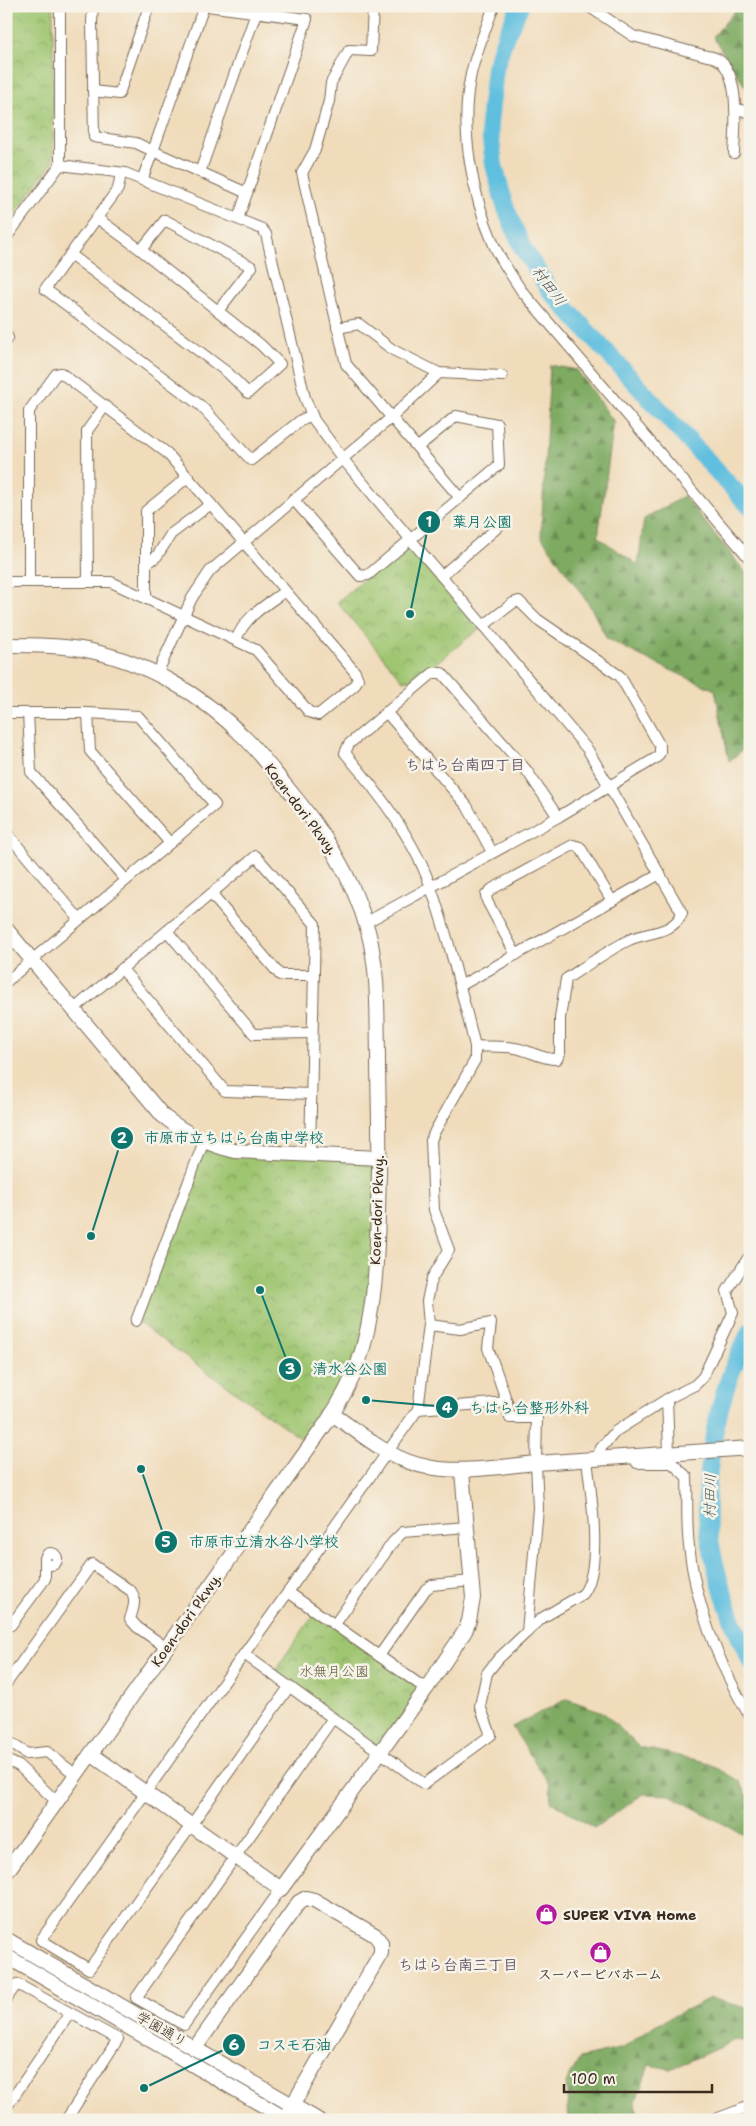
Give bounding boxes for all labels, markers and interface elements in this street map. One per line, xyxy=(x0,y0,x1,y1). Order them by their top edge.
water label: 村田川 xyxy=(527,262,571,310)
callout: 葉月公園 xyxy=(417,507,522,537)
text: 1 xyxy=(426,512,433,532)
text: 葉月公園 xyxy=(452,512,512,532)
district label: ちはら台南四丁目 xyxy=(405,755,525,775)
street label: Koen-dori Pkwy. xyxy=(261,760,341,858)
callout: 市原市立ちはら台南中学校 xyxy=(109,1123,334,1153)
text: 2 xyxy=(117,1128,128,1148)
text: 市原市立ちはら台南中学校 xyxy=(144,1128,324,1148)
street label: Koen-dori Pkwy. xyxy=(366,1155,388,1265)
callout: 清水谷公園 xyxy=(278,1354,398,1384)
text: 3 xyxy=(285,1359,295,1379)
text: 清水谷公園 xyxy=(312,1359,388,1379)
callout: ちはら台整形外科 xyxy=(434,1392,599,1422)
text: 4 xyxy=(442,1398,453,1418)
text: ちはら台整形外科 xyxy=(469,1398,589,1418)
water label: 村田川 xyxy=(700,1473,720,1519)
callout: 市原市立清水谷小学校 xyxy=(154,1527,349,1557)
text: 5 xyxy=(161,1532,171,1552)
text: 市原市立清水谷小学校 xyxy=(189,1532,339,1552)
street label: Koen-dori Pkwy. xyxy=(147,1570,225,1670)
park label: 水無月公園 xyxy=(299,1662,369,1680)
shop icon: SUPER VIVA Home xyxy=(535,1903,559,1927)
place label: SUPER VIVA Home xyxy=(563,1906,697,1924)
shop icon: スーパービバホーム xyxy=(588,1940,612,1964)
district label: ちはら台南三丁目 xyxy=(398,1955,518,1975)
place label: スーパービバホーム xyxy=(538,1965,662,1983)
street label: 学園通り xyxy=(133,2007,191,2051)
callout: コスモ石油 xyxy=(222,2030,342,2060)
text: 6 xyxy=(229,2035,239,2055)
text: コスモ石油 xyxy=(257,2035,331,2055)
scale bar xyxy=(564,2061,711,2093)
text: 100 m xyxy=(571,2069,616,2089)

